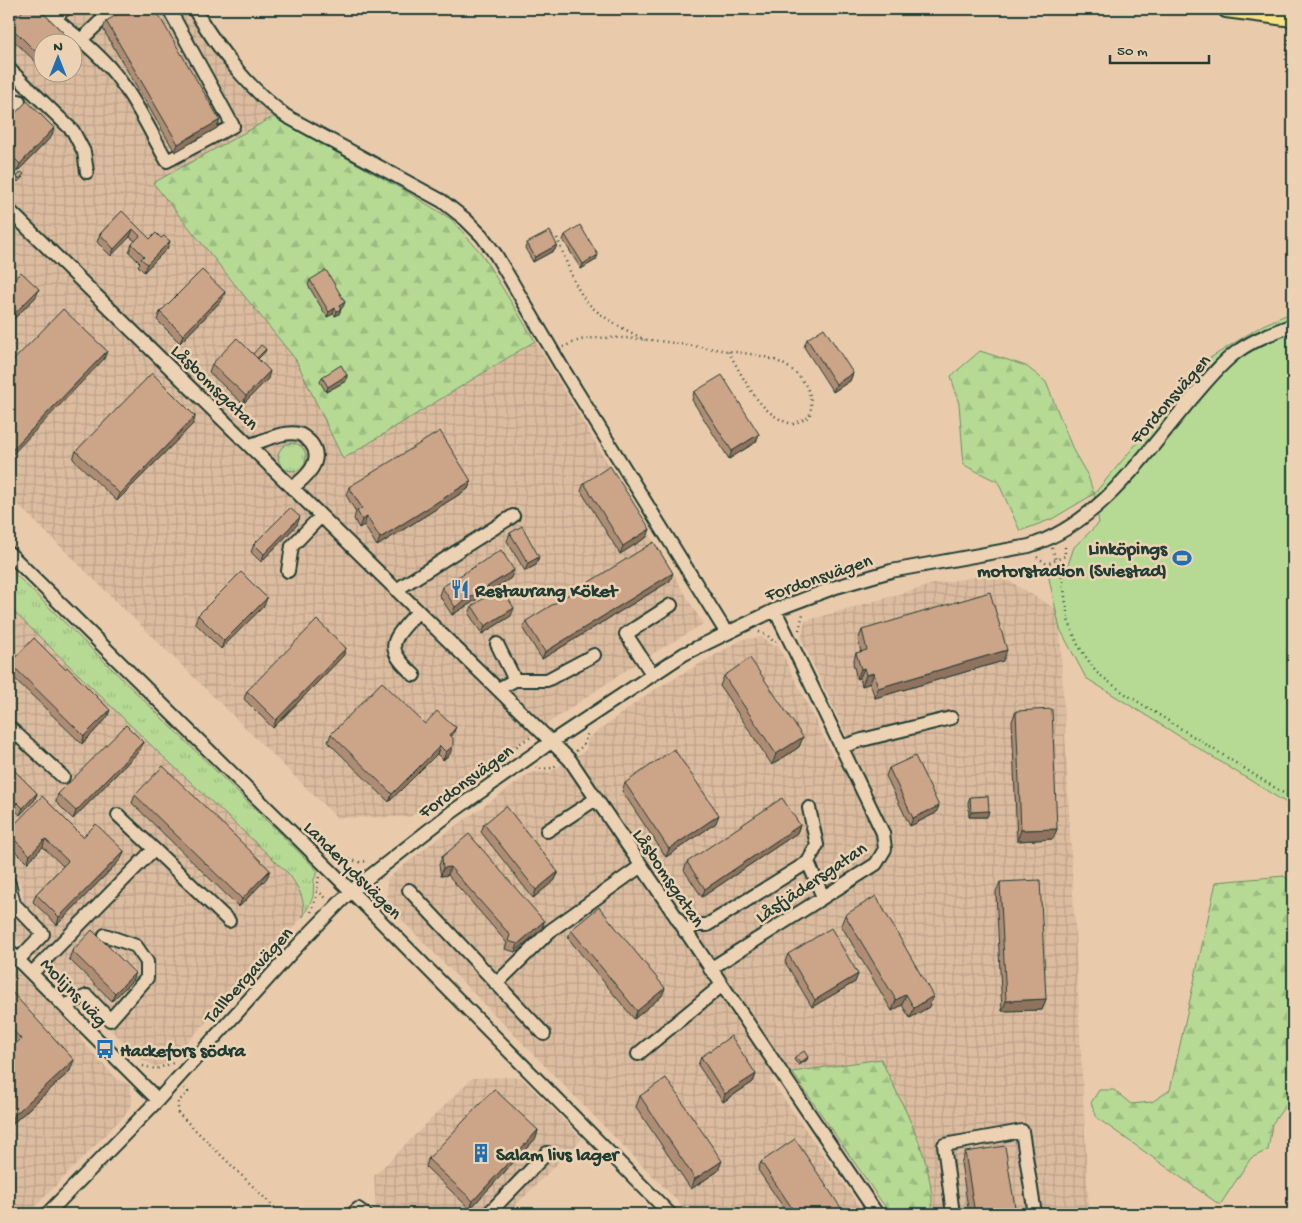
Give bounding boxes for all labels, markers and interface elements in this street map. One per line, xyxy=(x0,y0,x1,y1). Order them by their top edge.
north arrow xyxy=(32,32,82,82)
scale bar xyxy=(1110,32,1208,64)
text: N xyxy=(53,39,63,56)
text: 50 m xyxy=(1117,43,1148,61)
street label: Låsbomsgatan xyxy=(165,341,262,436)
street label: Fordonsvägen xyxy=(1126,351,1217,451)
place label: Linköpings motorstadion (Sviestad) xyxy=(977,539,1168,584)
sports icon: Linköpings motorstadion (Sviestad) xyxy=(1171,547,1193,569)
street label: Fordonsvägen xyxy=(762,550,876,609)
restaurant icon: Restaurang Köket xyxy=(449,578,471,600)
place label: Restaurang Köket xyxy=(474,581,619,604)
street label: Fordonsvägen xyxy=(414,741,519,826)
street label: Landerydsvägen xyxy=(297,817,406,926)
street label: Låsbomsgatan xyxy=(626,825,708,932)
street label: Låsfjädersgatan xyxy=(752,838,872,930)
street label: Tallbergavägen xyxy=(199,923,299,1030)
street label: Molijns väg xyxy=(34,954,111,1033)
bus stop icon: Hackefors södra xyxy=(94,1038,116,1060)
place label: Hackefors södra xyxy=(120,1041,247,1064)
building icon: Salam livs lager xyxy=(470,1142,492,1164)
place label: Salam livs lager xyxy=(496,1145,621,1168)

